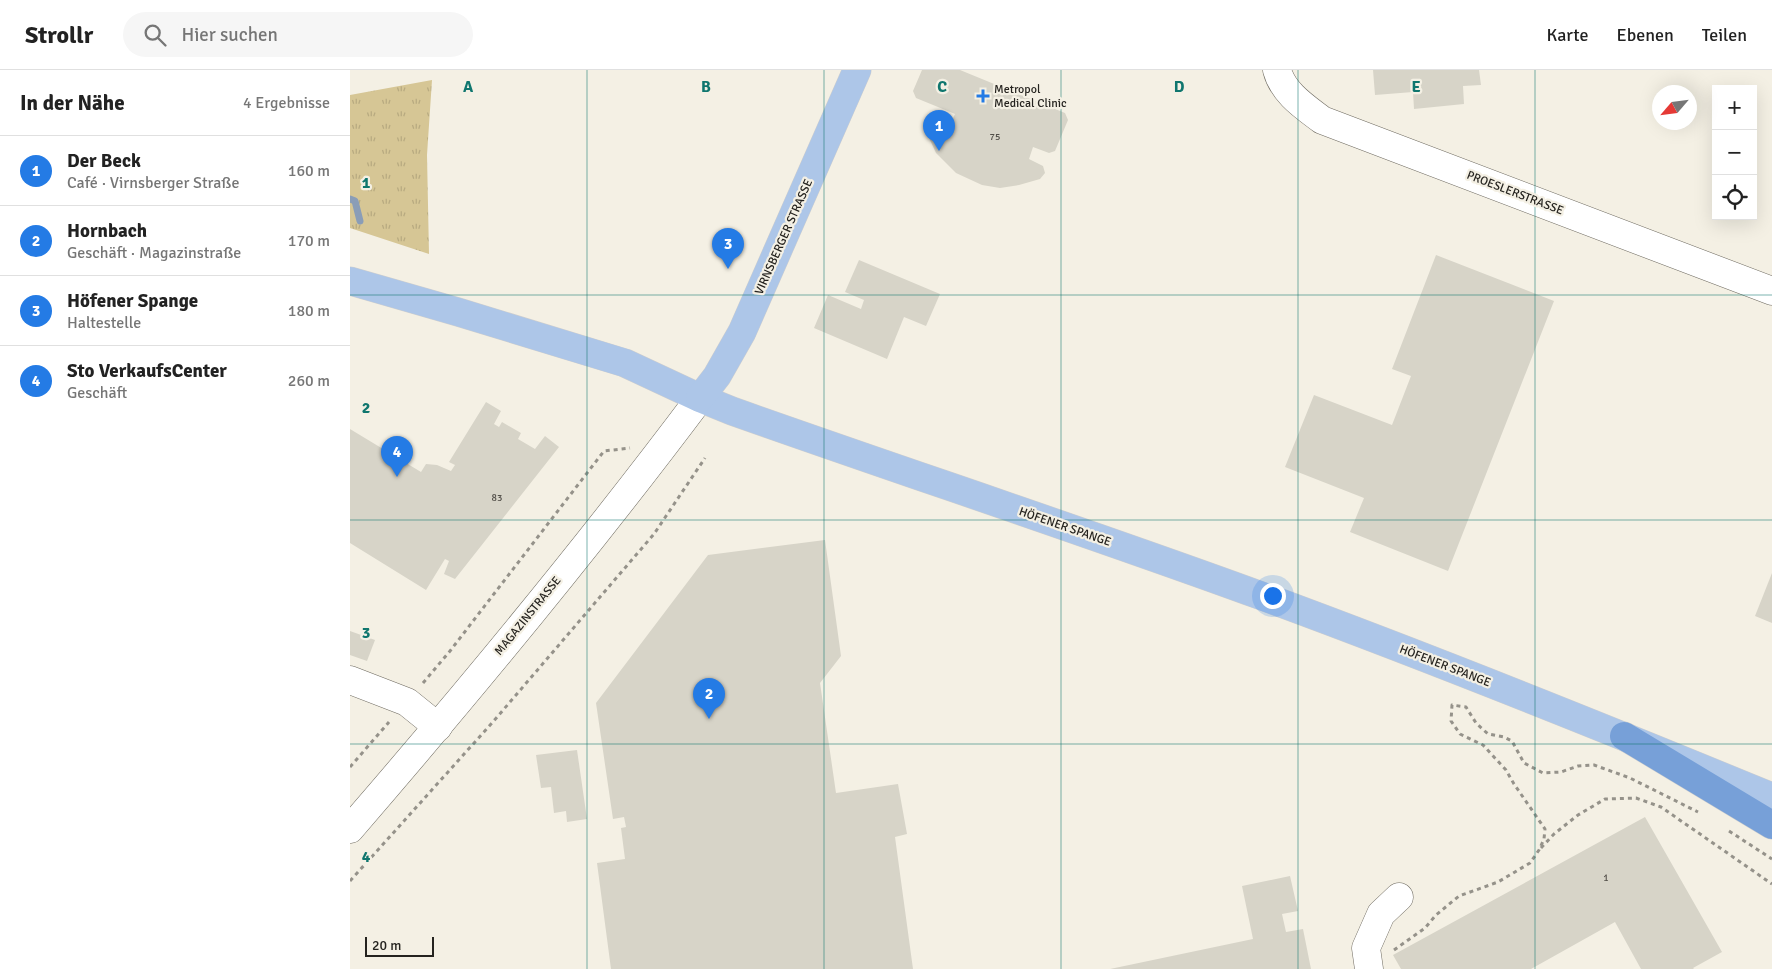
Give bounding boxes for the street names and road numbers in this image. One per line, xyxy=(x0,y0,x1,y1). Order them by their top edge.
street label: PROESLERSTRASSE xyxy=(1465,168,1566,218)
street label: VIRNSBERGER STRASSE xyxy=(752,177,816,297)
street label: HÖFENER SPANGE xyxy=(1017,504,1113,550)
street label: MAGAZINSTRASSE xyxy=(492,573,565,659)
street label: HÖFENER SPANGE xyxy=(1397,642,1493,690)

